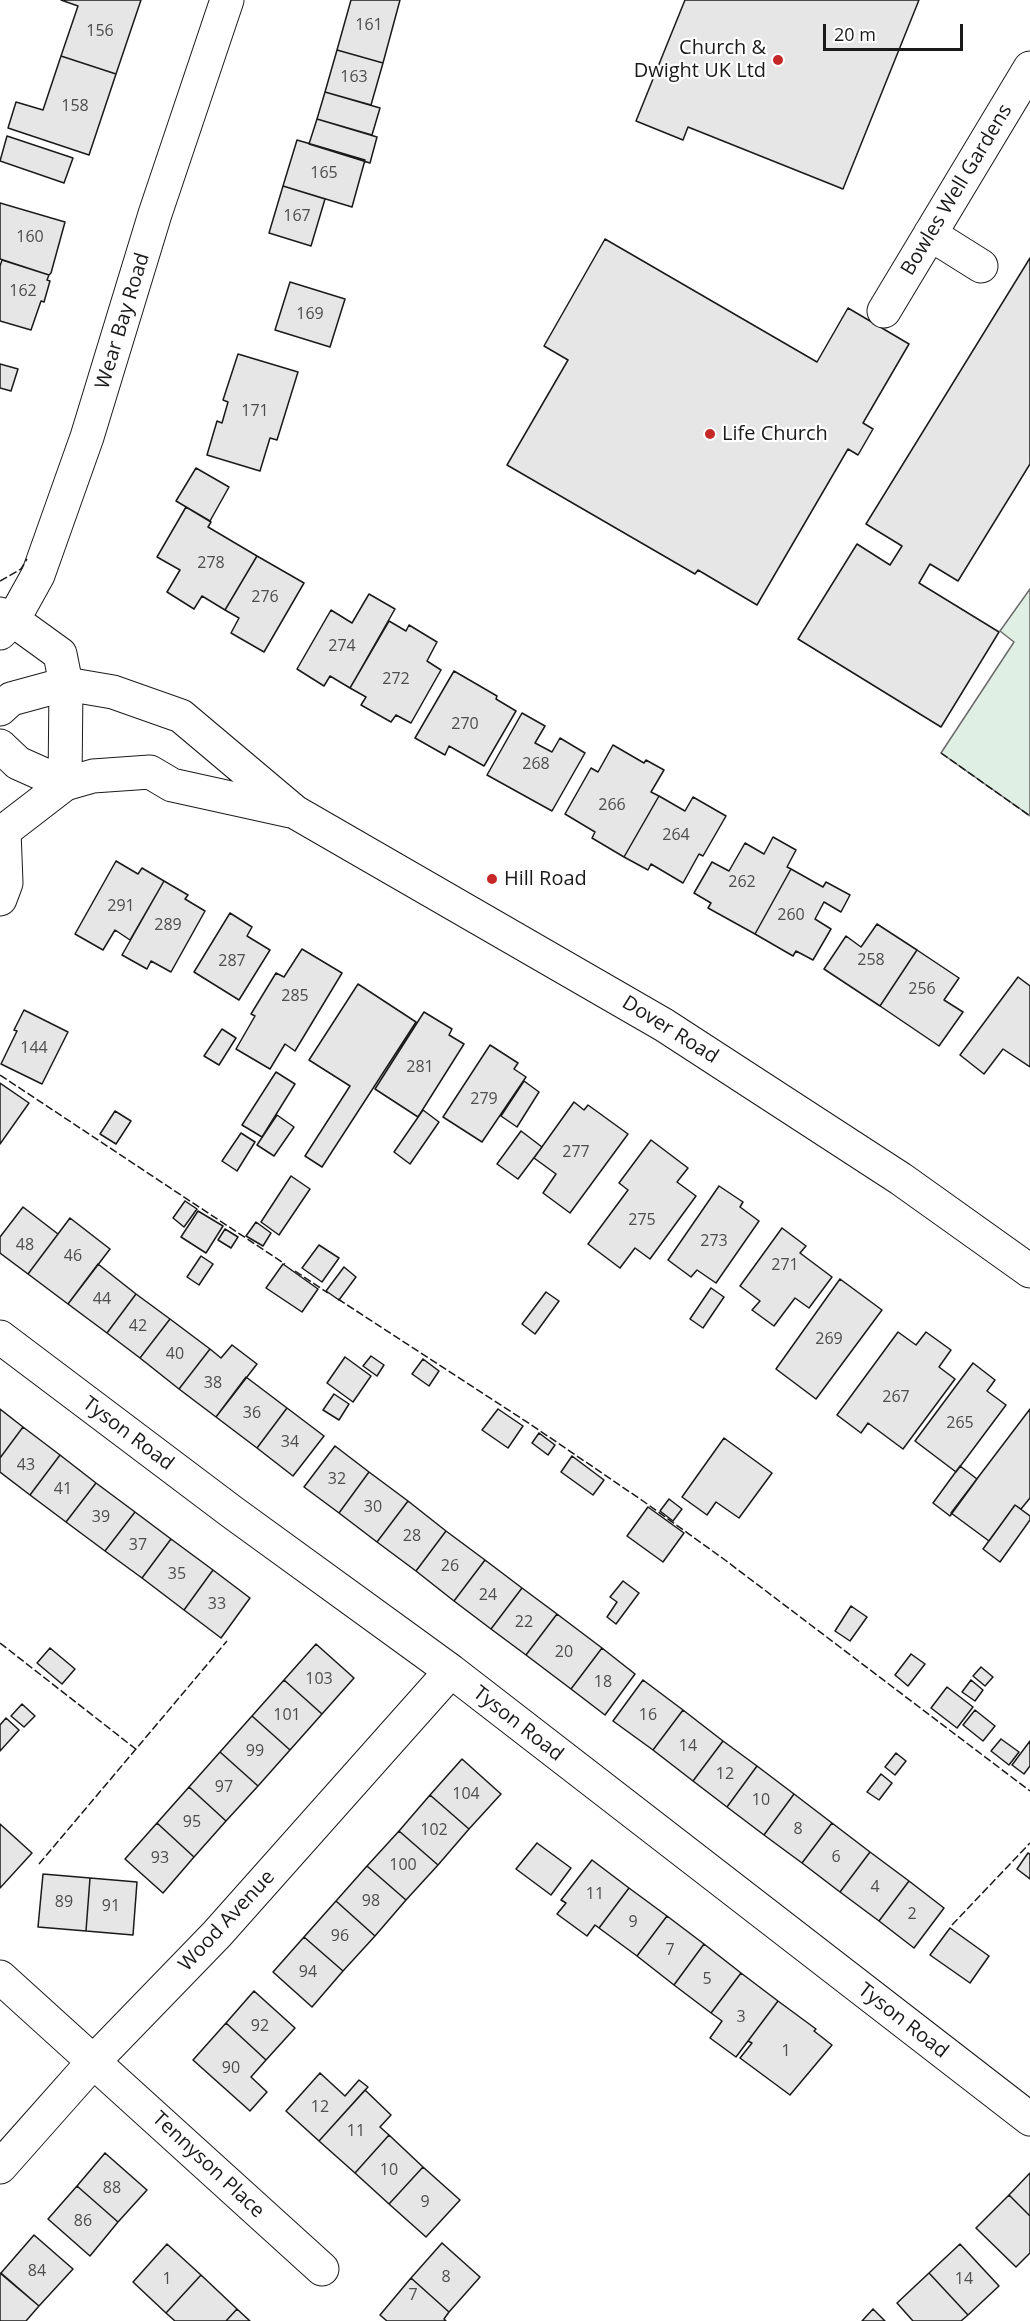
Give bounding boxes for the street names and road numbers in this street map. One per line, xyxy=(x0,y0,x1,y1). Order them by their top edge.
street label: Bowles Well Gardens xyxy=(896,100,1018,280)
street label: Wear Bay Road xyxy=(91,250,155,392)
street label: Dover Road xyxy=(617,991,723,1069)
street label: Tyson Road xyxy=(78,1392,178,1476)
street label: Tyson Road xyxy=(468,1681,568,1767)
street label: Wood Avenue xyxy=(174,1865,280,1977)
street label: Tyson Road xyxy=(853,1978,953,2064)
street label: Tennyson Place xyxy=(147,2107,269,2223)

